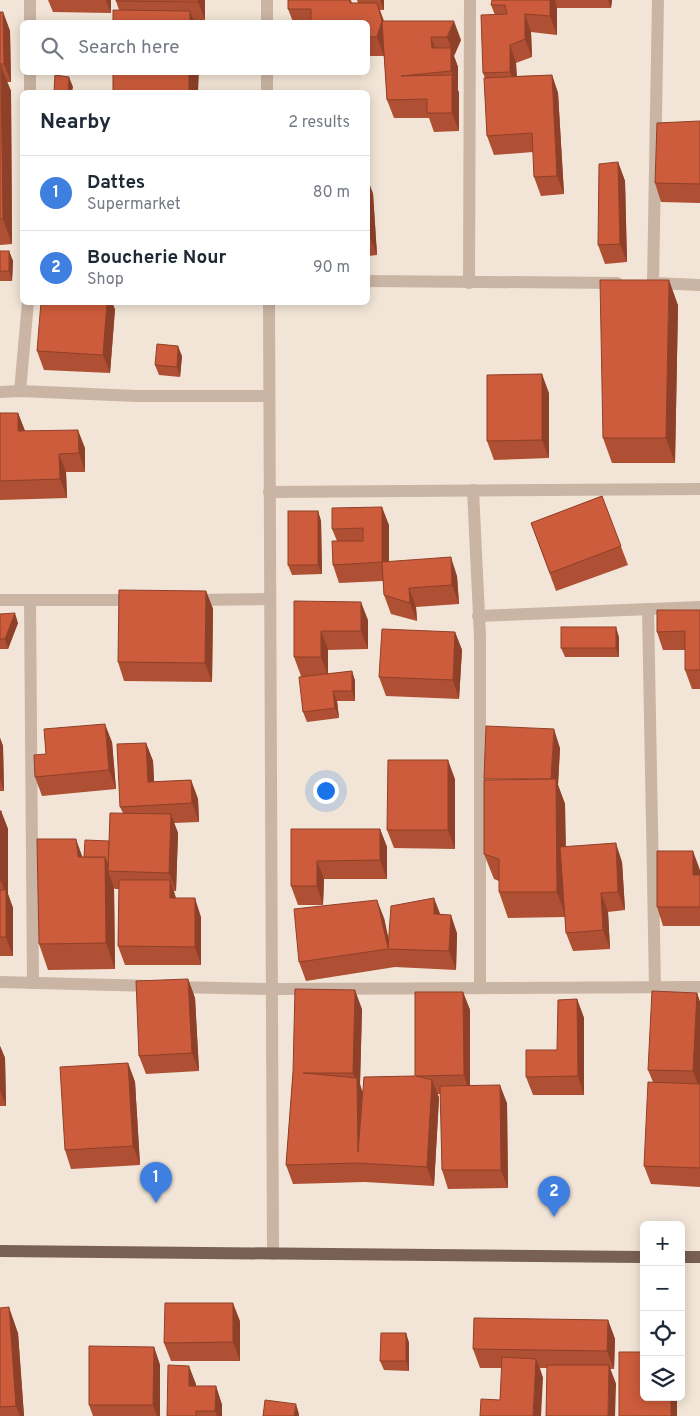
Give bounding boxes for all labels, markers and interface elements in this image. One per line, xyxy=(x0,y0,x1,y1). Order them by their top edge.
search box xyxy=(20,20,370,75)
icon: search xyxy=(38,34,66,62)
text: Search here xyxy=(78,36,180,60)
text: Nearby xyxy=(40,109,111,136)
text: 2 results xyxy=(288,113,350,133)
text: Dattes xyxy=(87,171,145,195)
text: 1 xyxy=(53,183,59,203)
text: 80 m xyxy=(313,183,350,203)
text: Supermarket xyxy=(87,195,181,215)
text: Boucherie Nour xyxy=(87,246,226,270)
text: 2 xyxy=(51,258,61,278)
text: 90 m xyxy=(313,258,350,278)
text: Shop xyxy=(87,270,124,290)
your location xyxy=(313,778,339,804)
pin: 1 xyxy=(140,1162,172,1203)
pin: 2 xyxy=(538,1176,570,1217)
map controls xyxy=(640,1221,685,1401)
button: + xyxy=(640,1221,685,1266)
button: − xyxy=(640,1266,685,1311)
button: locate xyxy=(640,1311,685,1356)
button: layers xyxy=(640,1356,685,1401)

